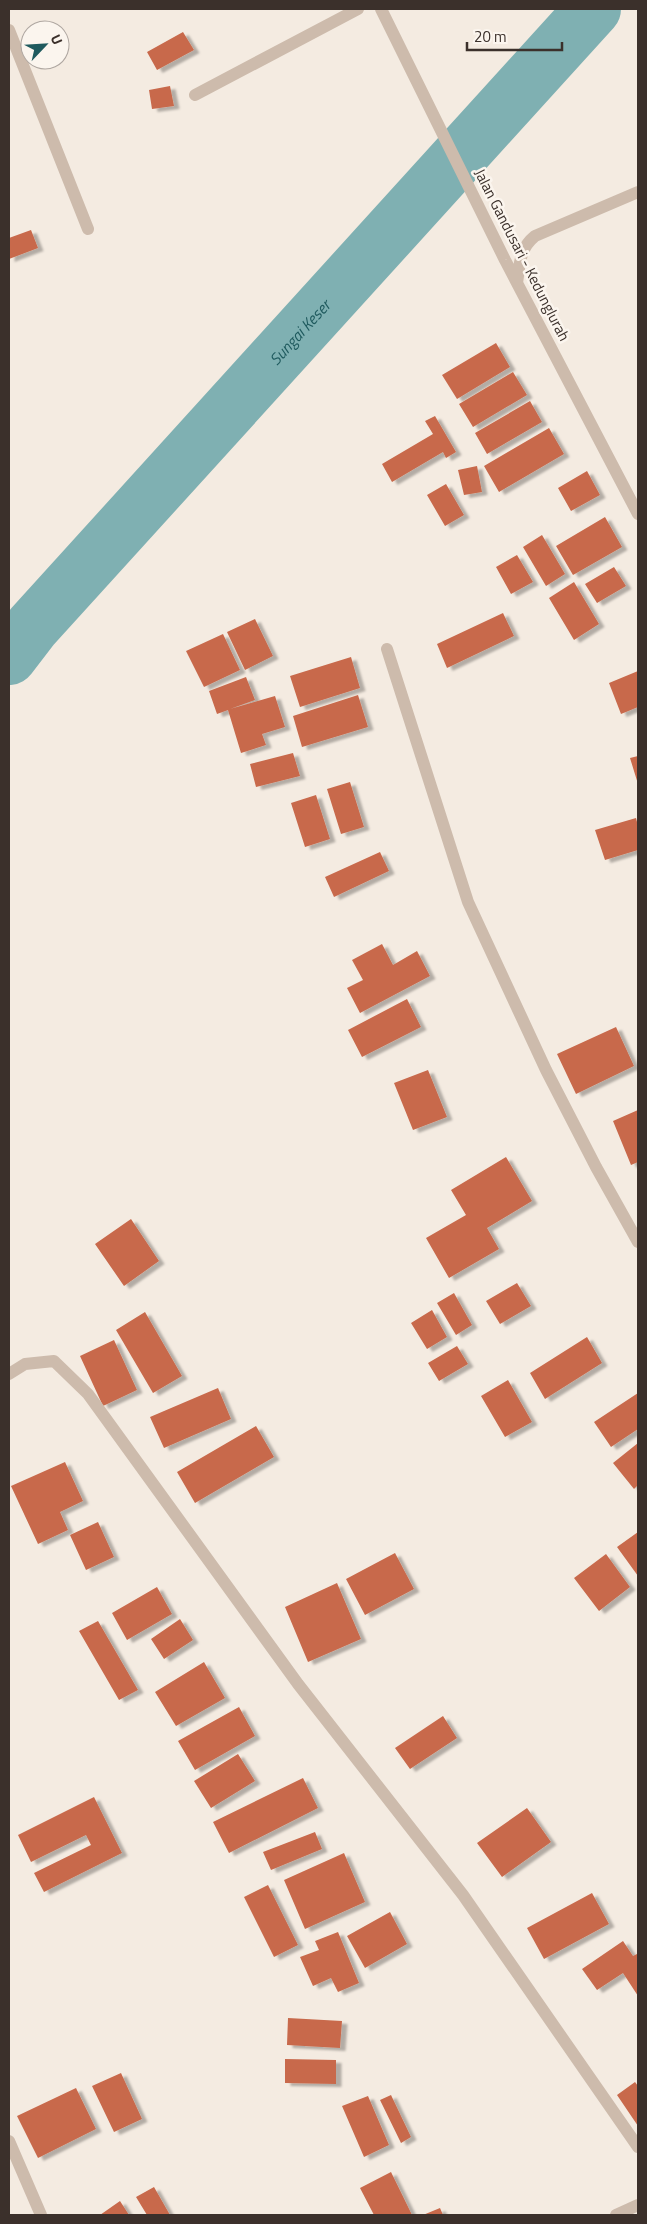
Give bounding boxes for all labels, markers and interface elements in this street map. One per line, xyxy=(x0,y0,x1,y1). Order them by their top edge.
north arrow xyxy=(20,20,70,70)
scale bar xyxy=(467,20,562,52)
text: 20 m xyxy=(474,25,507,48)
text: U xyxy=(46,31,69,48)
street label: Jalan Gandusari - Kedunglurah xyxy=(469,165,576,345)
water label: Sungai Keser xyxy=(264,293,337,370)

